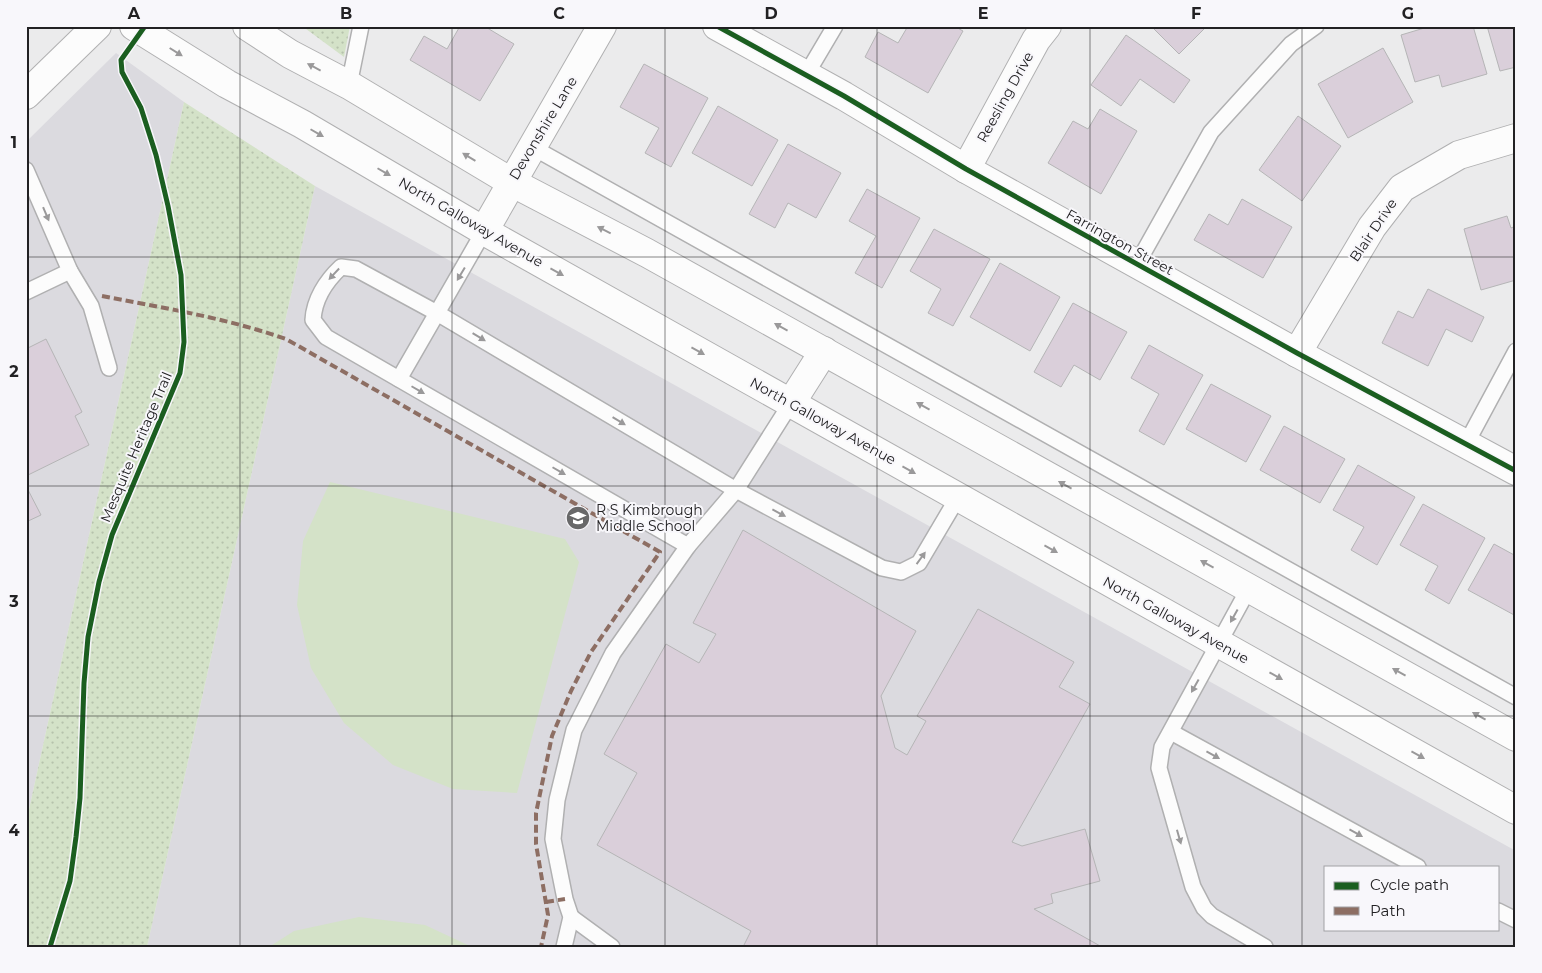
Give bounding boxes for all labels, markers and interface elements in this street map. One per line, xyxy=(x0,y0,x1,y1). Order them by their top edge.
text: A xyxy=(127,4,141,23)
text: B xyxy=(340,4,352,23)
text: C xyxy=(553,4,565,23)
text: D xyxy=(764,4,778,23)
text: E xyxy=(978,4,988,23)
text: F xyxy=(1191,4,1201,23)
text: G xyxy=(1402,4,1414,23)
one-way arrow xyxy=(169,47,182,57)
street label: Reesling Drive xyxy=(973,49,1037,145)
one-way arrow xyxy=(306,63,321,71)
street label: Devonshire Lane xyxy=(505,73,581,183)
one-way arrow xyxy=(310,128,323,137)
text: 1 xyxy=(11,133,17,152)
one-way arrow xyxy=(463,153,476,162)
one-way arrow xyxy=(378,168,391,177)
street label: North Galloway Avenue xyxy=(395,173,547,271)
street label: Blair Drive xyxy=(1345,195,1401,265)
street label: Farrington Street xyxy=(1063,205,1177,279)
one-way arrow xyxy=(42,207,50,221)
one-way arrow xyxy=(597,226,611,234)
one-way arrow xyxy=(328,267,340,279)
one-way arrow xyxy=(456,267,465,280)
one-way arrow xyxy=(550,267,563,276)
one-way arrow xyxy=(774,323,788,332)
one-way arrow xyxy=(473,333,486,342)
one-way arrow xyxy=(692,347,705,356)
text: 2 xyxy=(9,362,19,381)
street label: Mesquite Heritage Trail xyxy=(96,369,176,525)
street label: North Galloway Avenue xyxy=(747,373,899,469)
one-way arrow xyxy=(411,386,425,395)
one-way arrow xyxy=(916,402,929,411)
one-way arrow xyxy=(612,416,625,425)
one-way arrow xyxy=(903,465,916,474)
one-way arrow xyxy=(552,467,565,476)
one-way arrow xyxy=(1058,481,1071,490)
place label: R S Kimbrough Middle School xyxy=(596,501,703,535)
school or university icon: R S Kimbrough Middle School xyxy=(565,505,591,531)
one-way arrow xyxy=(771,509,786,517)
one-way arrow xyxy=(1045,545,1058,554)
one-way arrow xyxy=(916,551,926,565)
one-way arrow xyxy=(1200,560,1213,569)
street label: North Galloway Avenue xyxy=(1100,572,1252,668)
text: 3 xyxy=(8,592,19,611)
one-way arrow xyxy=(1230,608,1238,623)
one-way arrow xyxy=(1392,667,1406,676)
one-way arrow xyxy=(1269,672,1284,680)
one-way arrow xyxy=(1191,679,1200,693)
one-way arrow xyxy=(1471,712,1486,720)
one-way arrow xyxy=(1206,751,1221,759)
one-way arrow xyxy=(1411,751,1425,760)
text: 4 xyxy=(8,821,20,840)
one-way arrow xyxy=(1349,829,1363,837)
one-way arrow xyxy=(1175,830,1183,845)
legend xyxy=(1324,866,1500,930)
text: Cycle path xyxy=(1370,875,1449,894)
text: Path xyxy=(1370,901,1406,920)

